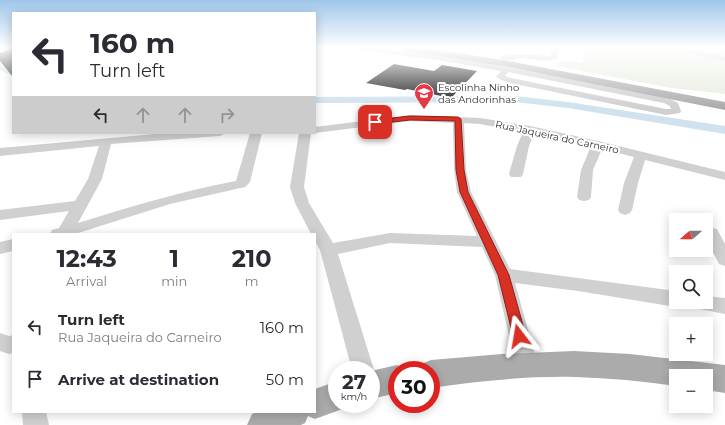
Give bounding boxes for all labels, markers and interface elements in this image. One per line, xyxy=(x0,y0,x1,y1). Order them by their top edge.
text: 160 m xyxy=(90,26,175,60)
icon: left xyxy=(24,28,76,80)
text: Turn left xyxy=(90,60,165,82)
place label: Escolinha Ninho das Andorinhas xyxy=(438,81,519,106)
school or university icon: Escolinha Ninho das Andorinhas xyxy=(413,82,435,110)
icon: left xyxy=(90,104,112,126)
icon: ahead xyxy=(132,104,154,126)
icon: ahead xyxy=(174,104,196,126)
icon: right xyxy=(216,104,238,126)
pin xyxy=(358,105,392,139)
icon: arrive xyxy=(364,111,386,133)
street label: Rua Jaqueira do Carneiro xyxy=(494,118,620,156)
north arrow xyxy=(669,213,713,257)
map controls xyxy=(669,213,713,413)
text: 12:43 xyxy=(56,244,117,273)
text: 1 xyxy=(170,244,179,273)
text: 210 xyxy=(232,244,272,273)
button: search xyxy=(669,265,713,309)
text: Arrival xyxy=(66,273,107,289)
text: min xyxy=(161,273,187,289)
text: m xyxy=(245,273,259,289)
text: Turn left xyxy=(58,310,125,329)
position arrow xyxy=(498,315,540,357)
icon: left xyxy=(24,316,46,338)
button: + xyxy=(669,317,713,361)
text: 160 m xyxy=(260,318,304,337)
text: Rua Jaqueira do Carneiro xyxy=(58,329,222,345)
speed limit sign: 30 xyxy=(388,361,440,413)
icon: arrive xyxy=(24,368,46,390)
button: − xyxy=(669,369,713,413)
text: Arrive at destination xyxy=(58,370,219,389)
text: 50 m xyxy=(266,370,304,389)
text: 27 xyxy=(342,370,366,394)
text: km/h xyxy=(341,390,367,403)

